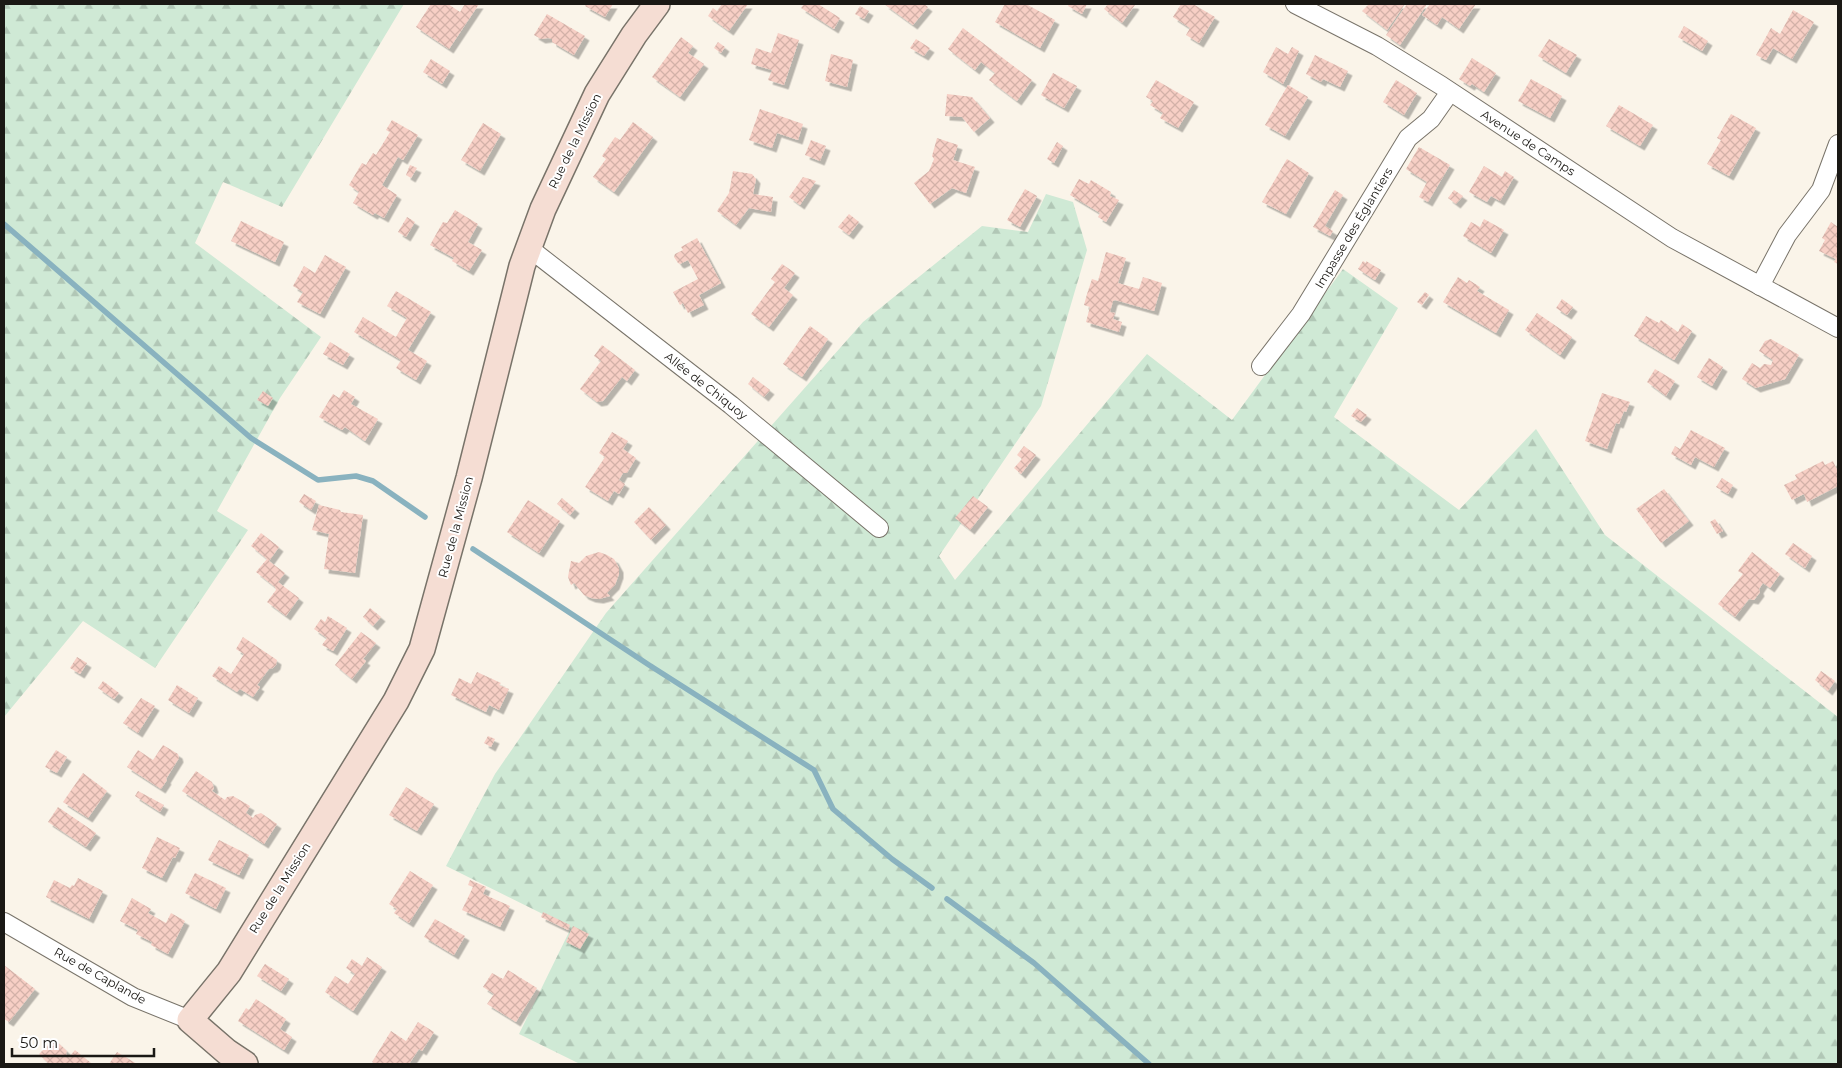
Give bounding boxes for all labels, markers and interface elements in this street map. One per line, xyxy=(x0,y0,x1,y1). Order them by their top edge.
street label: Rue de la Mission xyxy=(545,91,604,191)
street label: Avenue de Camps xyxy=(1478,107,1578,179)
street label: Impasse des Églantiers xyxy=(1311,164,1396,291)
street label: Allée de Chiquoy xyxy=(662,349,751,423)
street label: Rue de la Mission xyxy=(435,475,476,579)
street label: Rue de la Mission xyxy=(246,839,314,936)
street label: Rue de Caplande xyxy=(52,944,149,1007)
scale bar xyxy=(12,1026,155,1058)
text: 50 m xyxy=(20,1033,58,1052)

